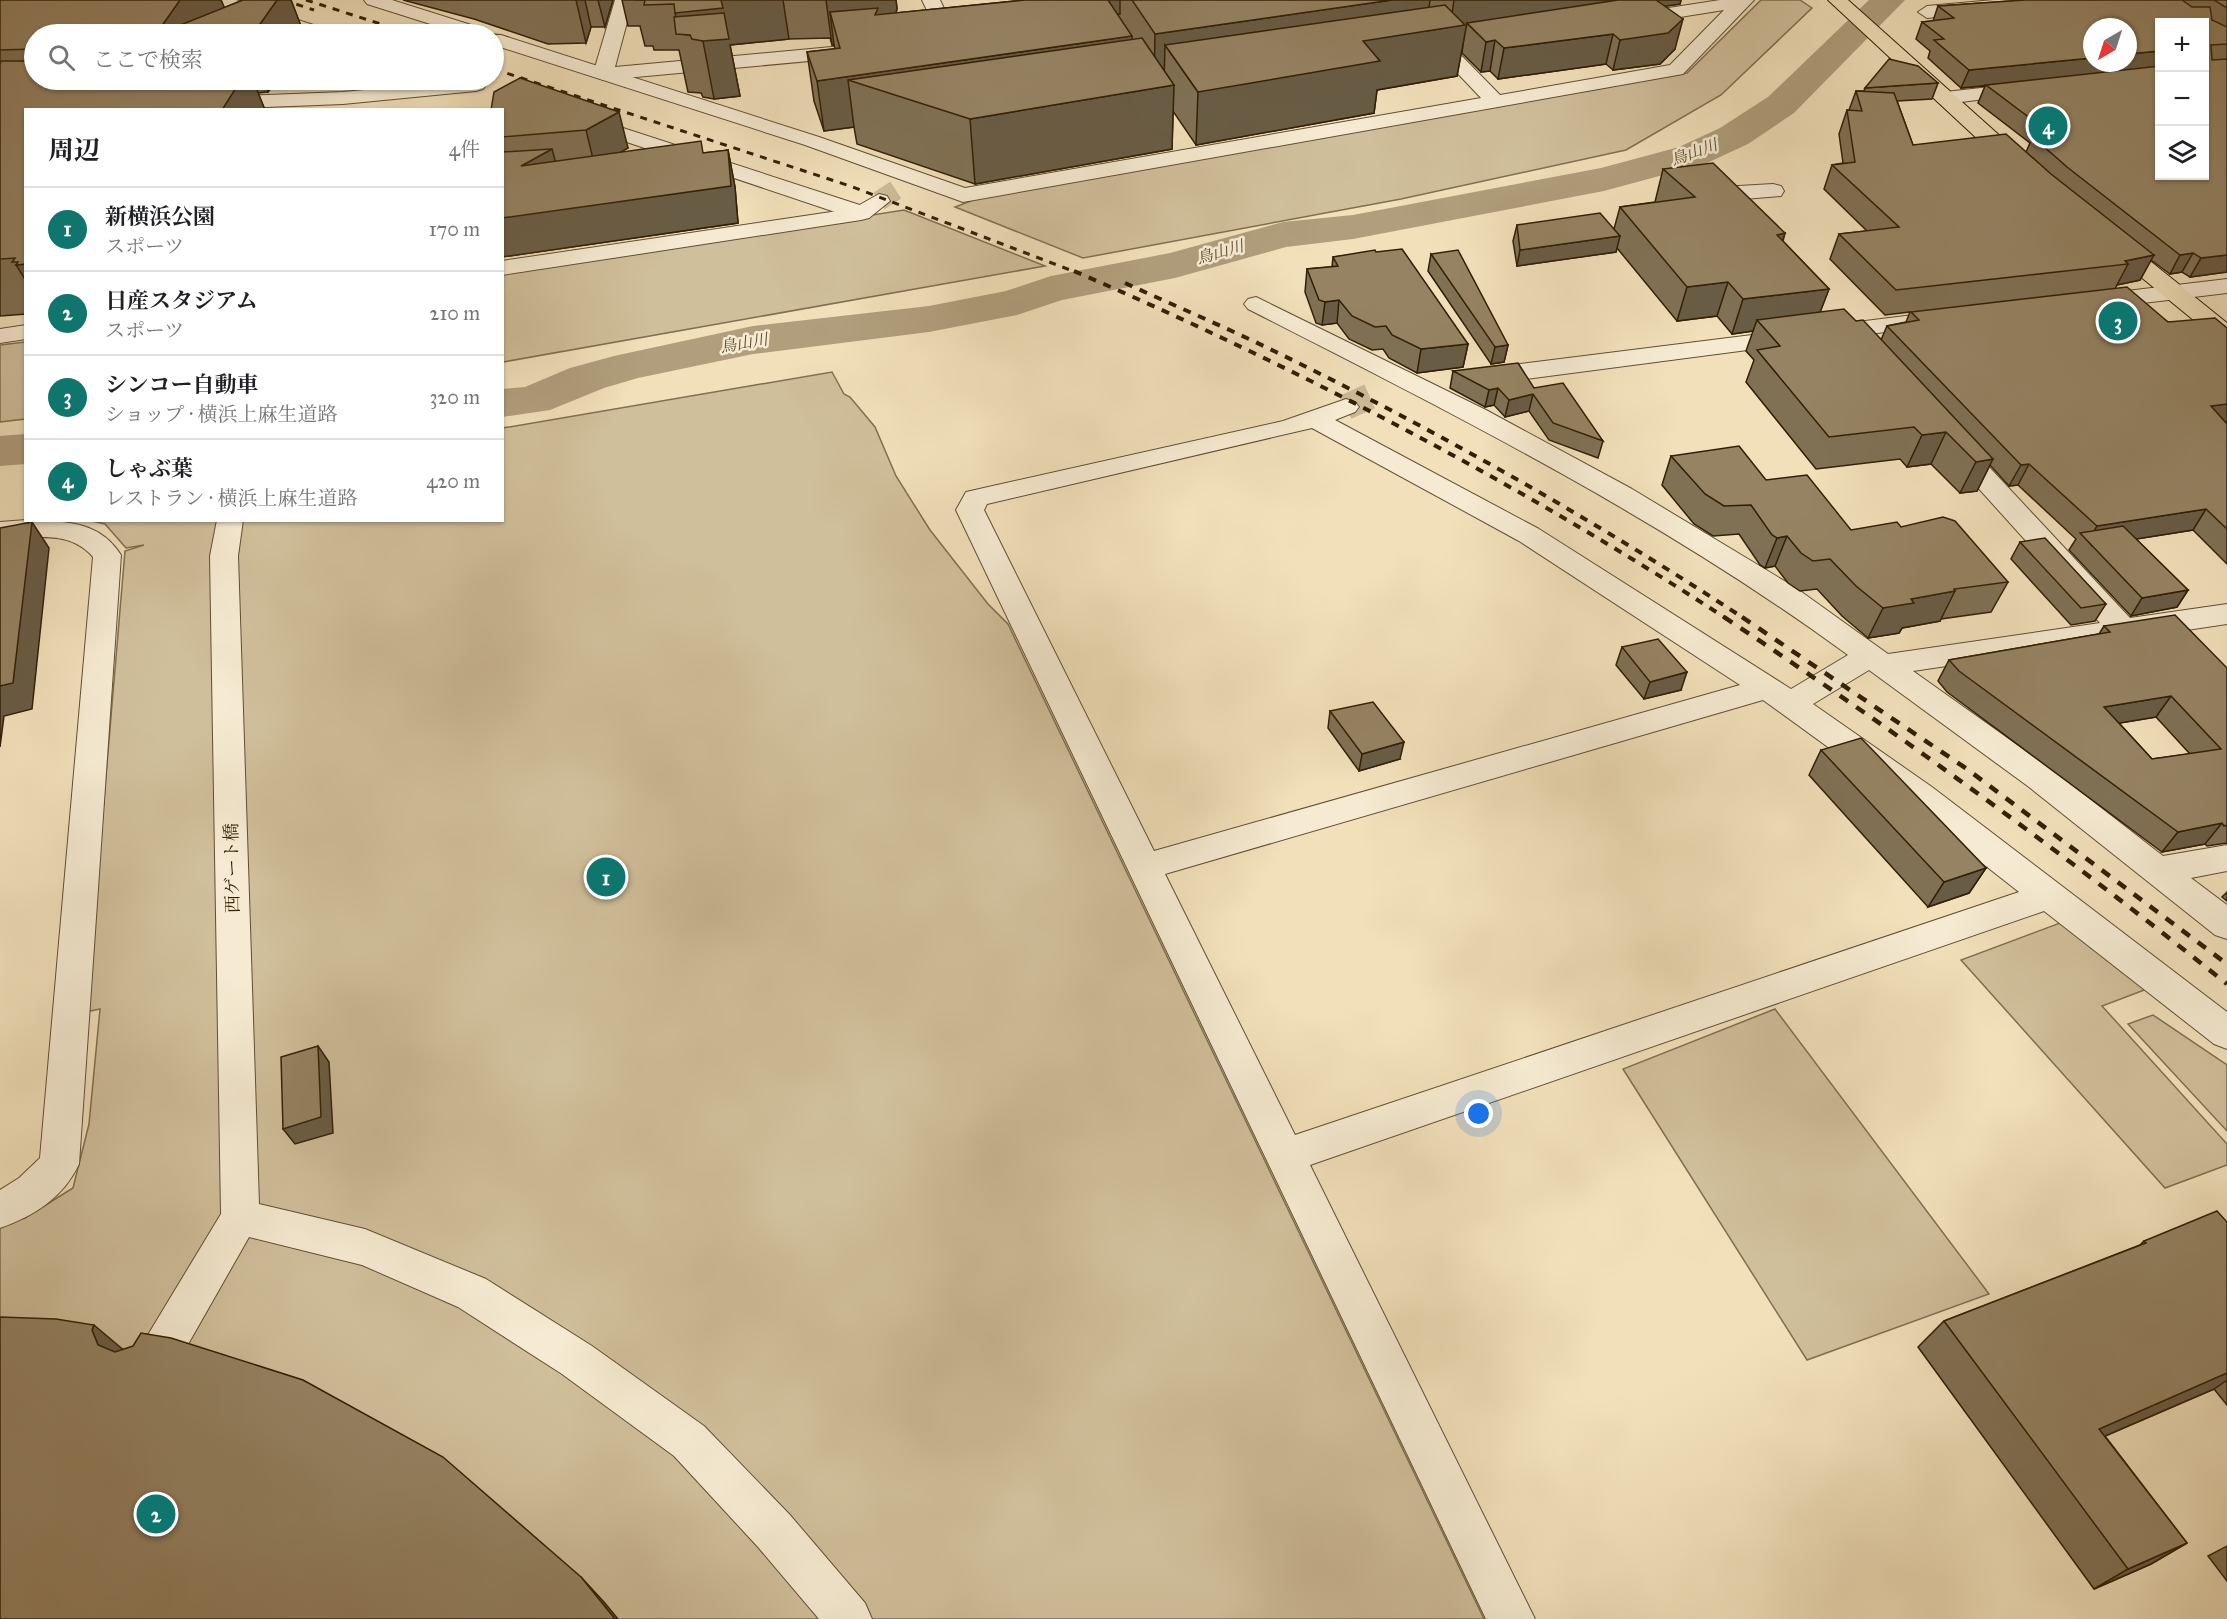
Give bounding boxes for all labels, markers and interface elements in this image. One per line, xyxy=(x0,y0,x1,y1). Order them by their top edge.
north arrow xyxy=(2083,18,2137,72)
map controls xyxy=(2155,18,2209,180)
button: + xyxy=(2155,18,2209,72)
search box xyxy=(24,24,504,90)
icon: search xyxy=(45,41,78,74)
text: ここで検索 xyxy=(93,46,203,73)
button: − xyxy=(2155,72,2209,126)
pin: 4 xyxy=(2028,104,2068,148)
button: layers xyxy=(2155,126,2209,180)
text: 周辺 xyxy=(48,134,100,166)
water label: 鳥山川 xyxy=(1668,134,1722,169)
text: 4件 xyxy=(449,137,480,161)
text: 新横浜公園 xyxy=(105,203,215,230)
text: 1 xyxy=(64,217,71,241)
text: 170 m xyxy=(429,217,480,241)
text: スポーツ xyxy=(105,234,184,258)
water label: 鳥山川 xyxy=(1194,236,1248,268)
text: 日産スタジアム xyxy=(105,287,257,314)
pin: 3 xyxy=(2098,298,2138,344)
text: 2 xyxy=(63,301,72,325)
text: 210 m xyxy=(430,301,480,325)
text: スポーツ xyxy=(105,318,184,342)
water label: 鳥山川 xyxy=(719,329,771,357)
text: シンコー自動車 xyxy=(105,371,258,398)
text: 3 xyxy=(64,385,72,409)
text: 320 m xyxy=(429,385,480,409)
text: ショップ · 横浜上麻生道路 xyxy=(105,402,338,426)
text: しゃぶ葉 xyxy=(105,455,193,482)
text: 4 xyxy=(62,469,73,493)
text: 420 m xyxy=(426,469,480,493)
text: レストラン · 横浜上麻生道路 xyxy=(105,486,357,510)
street label: 西ゲート橋 xyxy=(220,823,244,913)
pin: 1 xyxy=(586,854,626,900)
your location xyxy=(1464,1099,1493,1128)
pin: 2 xyxy=(136,1492,176,1537)

